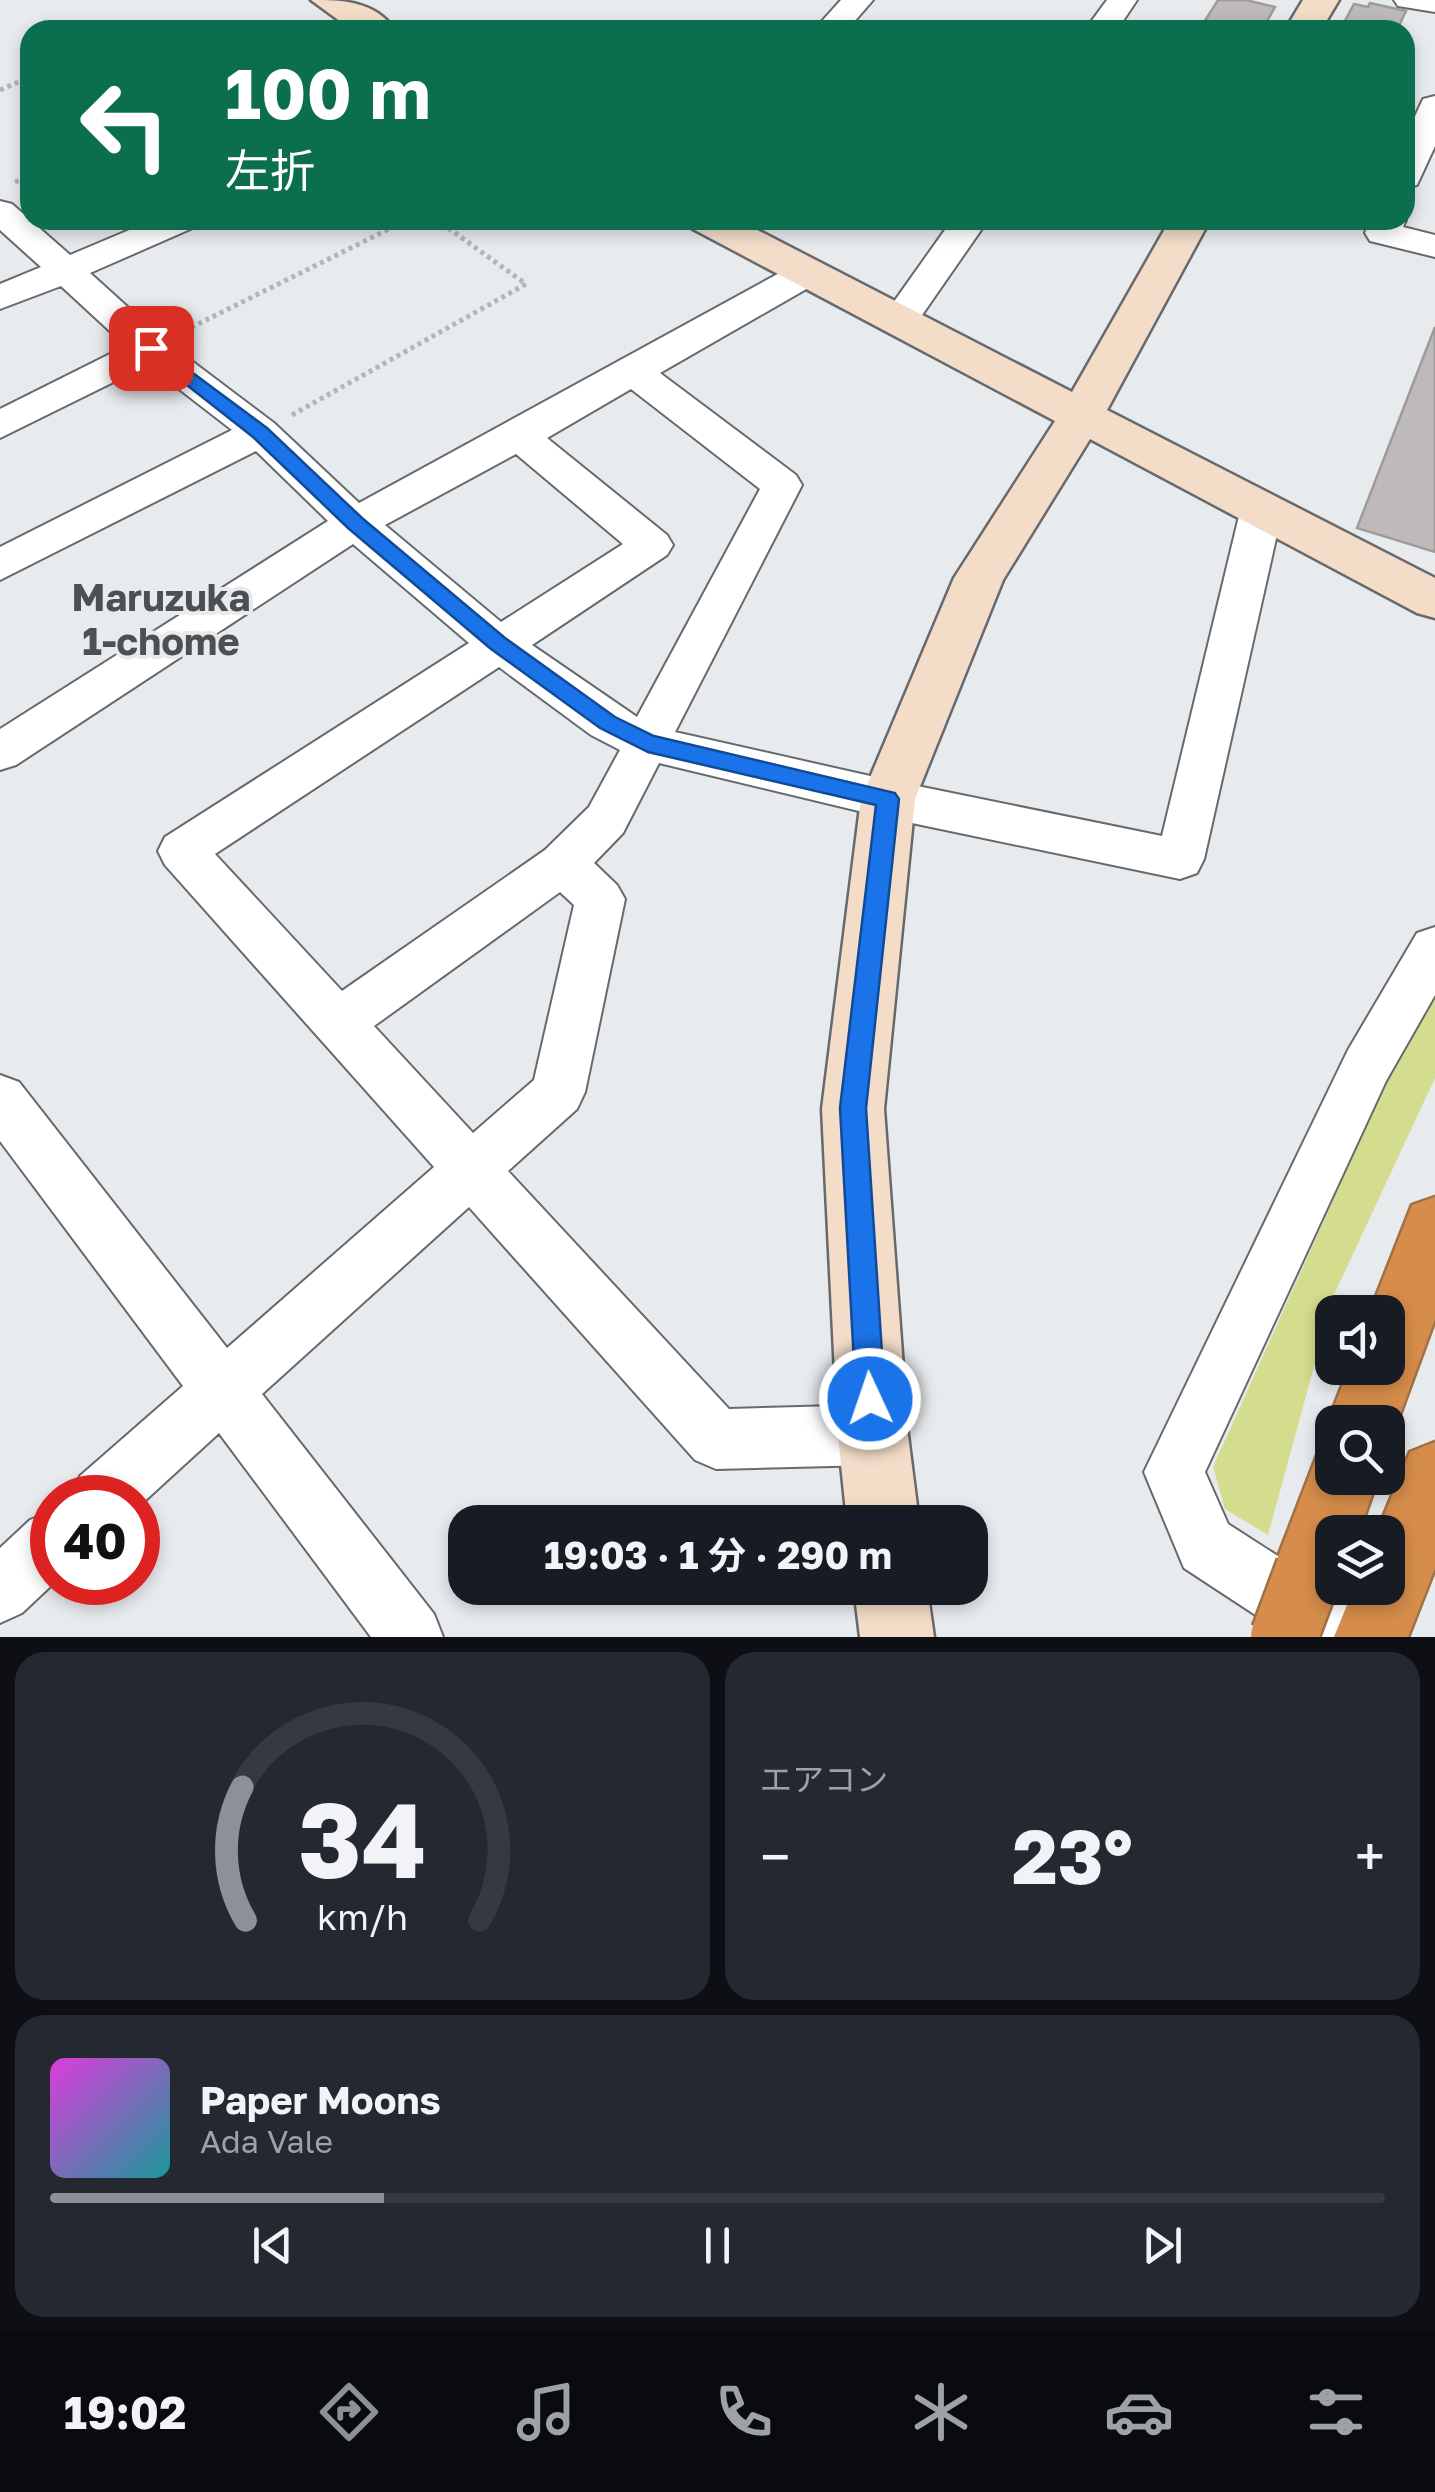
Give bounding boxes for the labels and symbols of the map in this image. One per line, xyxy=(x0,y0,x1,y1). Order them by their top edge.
pin xyxy=(109,306,194,391)
district label: Maruzuka 1-chome xyxy=(72,574,250,663)
position arrow xyxy=(818,1347,922,1451)
speed limit sign: 40 xyxy=(30,1475,160,1605)

